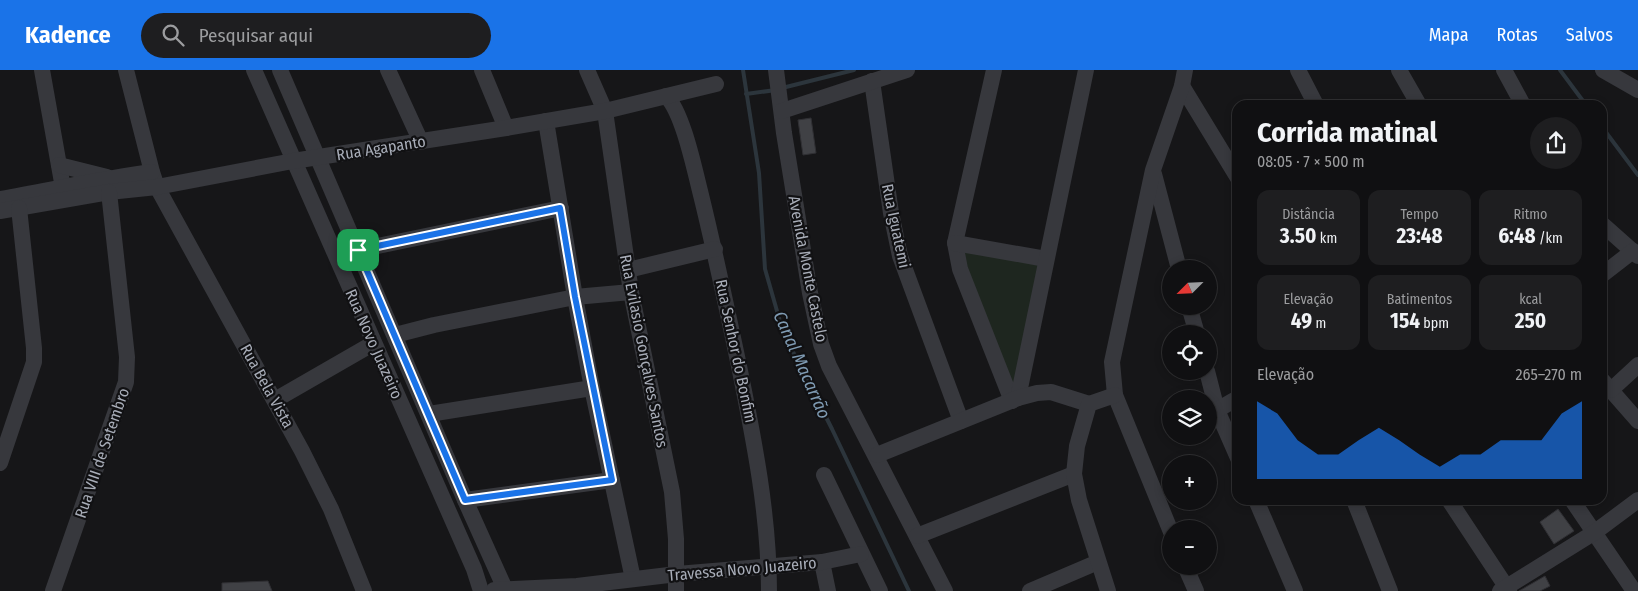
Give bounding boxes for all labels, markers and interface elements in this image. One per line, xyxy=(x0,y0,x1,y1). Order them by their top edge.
search box xyxy=(141,13,491,58)
text: Kadence xyxy=(25,21,111,49)
icon: search xyxy=(159,21,187,49)
text: Pesquisar aqui xyxy=(199,24,313,47)
text: Mapa xyxy=(1429,24,1469,46)
text: Rotas xyxy=(1497,24,1538,46)
text: Salvos xyxy=(1566,24,1613,46)
text: Corrida matinal xyxy=(1257,116,1437,149)
button: share xyxy=(1530,117,1582,169)
street label: Rua Agapanto xyxy=(335,132,427,164)
text: 08:05 · 7 × 500 m xyxy=(1257,152,1365,171)
street label: Rua Iguatemi xyxy=(878,182,914,270)
street label: Avenida Monte Castelo xyxy=(784,194,832,344)
text: Distância xyxy=(1282,206,1335,223)
text: Tempo xyxy=(1400,206,1439,223)
text: Ritmo xyxy=(1514,206,1547,223)
text: 3.50 xyxy=(1280,223,1317,249)
text: 23:48 xyxy=(1396,223,1443,249)
text: 6:48 xyxy=(1498,223,1536,249)
pin xyxy=(337,229,379,271)
text: km xyxy=(1317,230,1337,247)
text: /km xyxy=(1536,230,1563,247)
icon: arrive xyxy=(344,236,372,264)
street label: Rua Evilasio Gonçalves Santos xyxy=(616,253,672,449)
north arrow xyxy=(1162,260,1218,315)
map controls xyxy=(1162,260,1217,575)
street label: Rua Senhor do Bonfim xyxy=(712,278,760,424)
street label: Rua Novo Juazeiro xyxy=(341,286,407,402)
text: Elevação xyxy=(1284,291,1333,308)
text: Batimentos xyxy=(1387,291,1452,308)
text: kcal xyxy=(1519,291,1542,308)
water label: Canal Macarrão xyxy=(769,308,835,422)
text: 49 xyxy=(1291,308,1312,334)
text: 154 xyxy=(1390,308,1420,334)
text: 250 xyxy=(1515,308,1546,334)
text: m xyxy=(1312,315,1326,332)
text: bpm xyxy=(1420,315,1449,332)
button: locate xyxy=(1162,325,1217,380)
street label: Rua Bela Vista xyxy=(236,341,298,431)
text: Elevação xyxy=(1257,365,1314,384)
text: 265–270 m xyxy=(1516,365,1582,384)
street label: Rua VIII de Setembro xyxy=(71,385,133,521)
button: layers xyxy=(1162,390,1217,445)
button: + xyxy=(1162,455,1217,510)
button: − xyxy=(1162,520,1217,575)
street label: Travessa Novo Juazeiro xyxy=(667,553,817,585)

